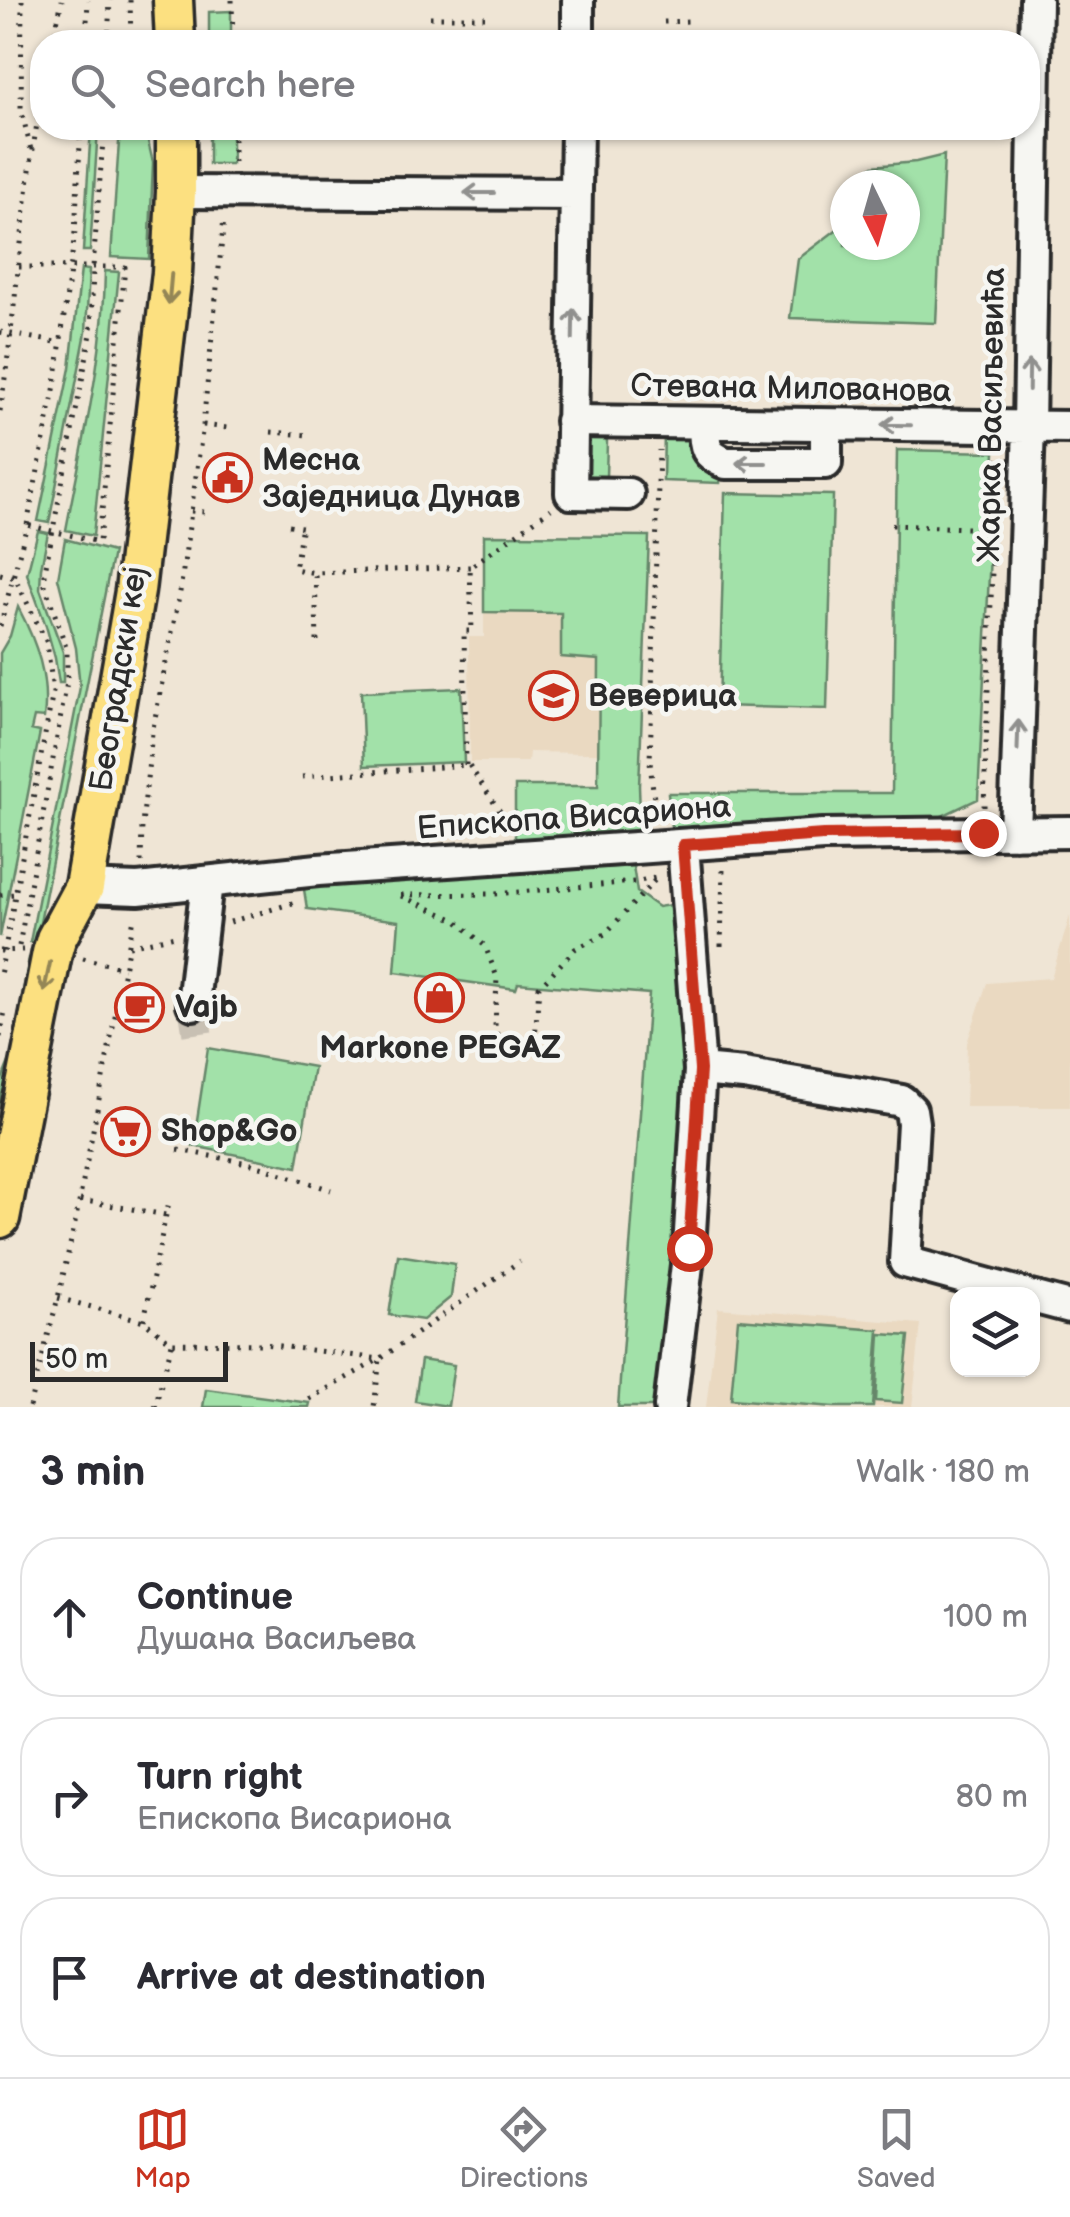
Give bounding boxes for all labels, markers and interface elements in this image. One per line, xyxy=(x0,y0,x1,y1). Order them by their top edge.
search box xyxy=(30,30,1040,140)
icon: search xyxy=(65,58,120,113)
text: Search here xyxy=(145,63,356,108)
north arrow xyxy=(830,170,920,260)
one-way arrow xyxy=(463,184,496,202)
street label: Жарка Васиљевића xyxy=(970,267,1014,563)
one-way arrow xyxy=(161,273,180,305)
one-way arrow xyxy=(564,308,583,340)
one-way arrow xyxy=(1020,360,1039,392)
street label: Стевана Милованова xyxy=(630,367,952,411)
one-way arrow xyxy=(881,416,913,435)
place label: Месна Заједница Дунав xyxy=(262,441,521,517)
public building icon: Месна Заједница Дунав xyxy=(201,452,253,504)
one-way arrow xyxy=(735,454,768,472)
street label: Београдски кеј xyxy=(82,564,156,794)
school or university icon: Веверица xyxy=(527,670,579,722)
place label: Веверица xyxy=(588,677,737,716)
one-way arrow xyxy=(1009,720,1028,752)
street label: Епископа Висариона xyxy=(416,788,732,848)
route end xyxy=(961,811,1007,857)
one-way arrow xyxy=(36,960,55,992)
shop icon: Markone PEGAZ xyxy=(414,972,466,1024)
cafe icon: Vajb xyxy=(114,981,166,1033)
place label: Vajb xyxy=(175,988,238,1027)
place label: Markone PEGAZ xyxy=(319,1029,561,1068)
supermarket icon: Shop&Go xyxy=(100,1105,152,1157)
place label: Shop&Go xyxy=(161,1112,297,1151)
route start xyxy=(667,1226,713,1272)
map controls xyxy=(950,1287,1040,1377)
button: layers xyxy=(950,1287,1040,1377)
scale bar xyxy=(30,1337,228,1382)
text: 50 m xyxy=(45,1343,108,1376)
text: 3 min xyxy=(40,1447,145,1498)
text: Walk · 180 m xyxy=(856,1453,1030,1492)
text: Continue xyxy=(137,1575,293,1620)
icon: ahead xyxy=(42,1590,97,1645)
text: 100 m xyxy=(943,1598,1028,1637)
text: Душана Васиљева xyxy=(137,1620,416,1659)
text: Turn right xyxy=(137,1755,302,1800)
icon: right xyxy=(42,1770,97,1825)
text: 80 m xyxy=(955,1778,1028,1817)
text: Епископа Висариона xyxy=(137,1800,452,1839)
icon: arrive xyxy=(42,1950,97,2005)
text: Arrive at destination xyxy=(137,1955,486,2000)
tab: Map xyxy=(134,2102,191,2195)
tab: Directions xyxy=(459,2102,588,2195)
tab: Saved xyxy=(857,2102,936,2195)

